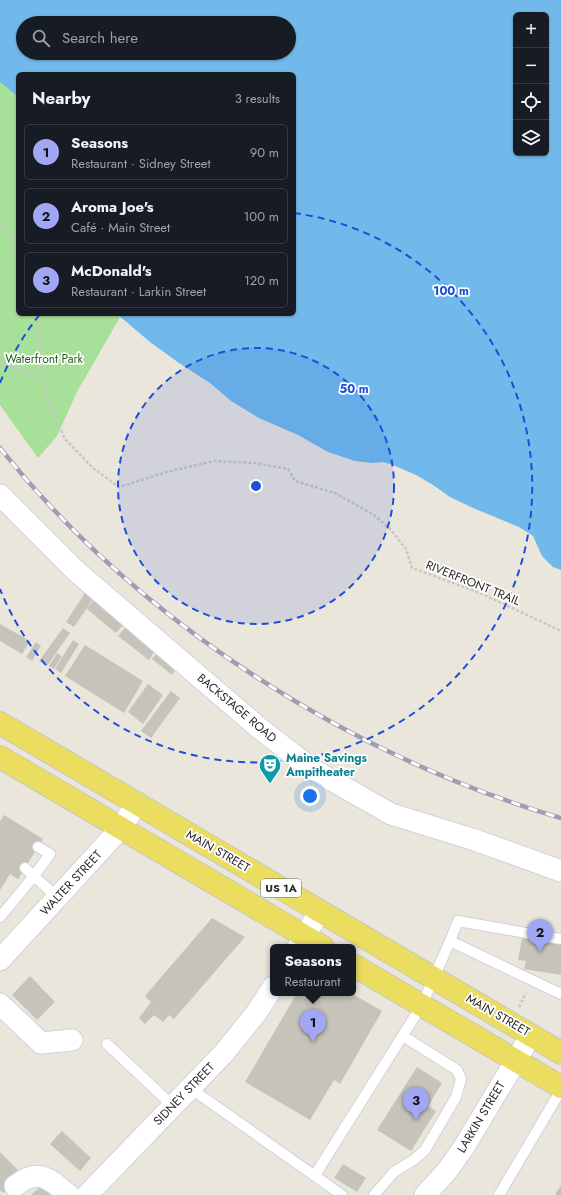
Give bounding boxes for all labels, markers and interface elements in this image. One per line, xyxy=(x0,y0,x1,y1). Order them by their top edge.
map controls xyxy=(513,12,549,156)
button: + xyxy=(513,12,549,48)
search box xyxy=(16,16,296,60)
icon: search xyxy=(30,27,52,49)
text: Search here xyxy=(62,27,138,49)
button: − xyxy=(513,48,549,84)
button: locate xyxy=(513,84,549,120)
text: Nearby xyxy=(32,86,90,110)
text: 3 results xyxy=(235,89,280,108)
button: layers xyxy=(513,120,549,156)
text: Seasons xyxy=(71,132,128,154)
text: 1 xyxy=(43,143,49,162)
text: 90 m xyxy=(250,143,279,162)
text: Restaurant · Sidney Street xyxy=(71,154,211,173)
text: Aroma Joe's xyxy=(71,196,154,218)
text: 2 xyxy=(42,207,50,226)
text: 100 m xyxy=(244,207,279,226)
text: Café · Main Street xyxy=(71,218,170,237)
text: McDonald's xyxy=(71,260,152,282)
text: 3 xyxy=(42,271,50,290)
text: 120 m xyxy=(244,271,279,290)
text: Restaurant · Larkin Street xyxy=(71,282,206,301)
text: 100 m xyxy=(433,282,469,300)
park label: Waterfront Park xyxy=(5,350,84,368)
text: 50 m xyxy=(339,380,369,398)
centre of rings xyxy=(249,479,263,493)
street label: RIVERFRONT TRAIL xyxy=(423,556,523,610)
street label: BACKSTAGE ROAD xyxy=(193,669,281,747)
place label: Maine Savings Ampitheater xyxy=(285,749,368,781)
theatre icon: Maine Savings Ampitheater xyxy=(257,752,283,785)
your location xyxy=(300,786,320,806)
street label: MAIN STREET xyxy=(183,825,254,877)
street label: WALTER STREET xyxy=(36,846,106,920)
road number: US 1A xyxy=(261,879,301,897)
pin: 2 xyxy=(527,919,553,952)
popup xyxy=(270,944,356,996)
text: Seasons xyxy=(284,950,342,972)
text: Restaurant xyxy=(284,972,340,991)
street label: MAIN STREET xyxy=(463,989,534,1041)
pin: 1 xyxy=(300,1009,326,1042)
street label: SIDNEY STREET xyxy=(149,1058,219,1130)
street label: LARKIN STREET xyxy=(453,1077,510,1156)
pin: 3 xyxy=(403,1087,429,1120)

